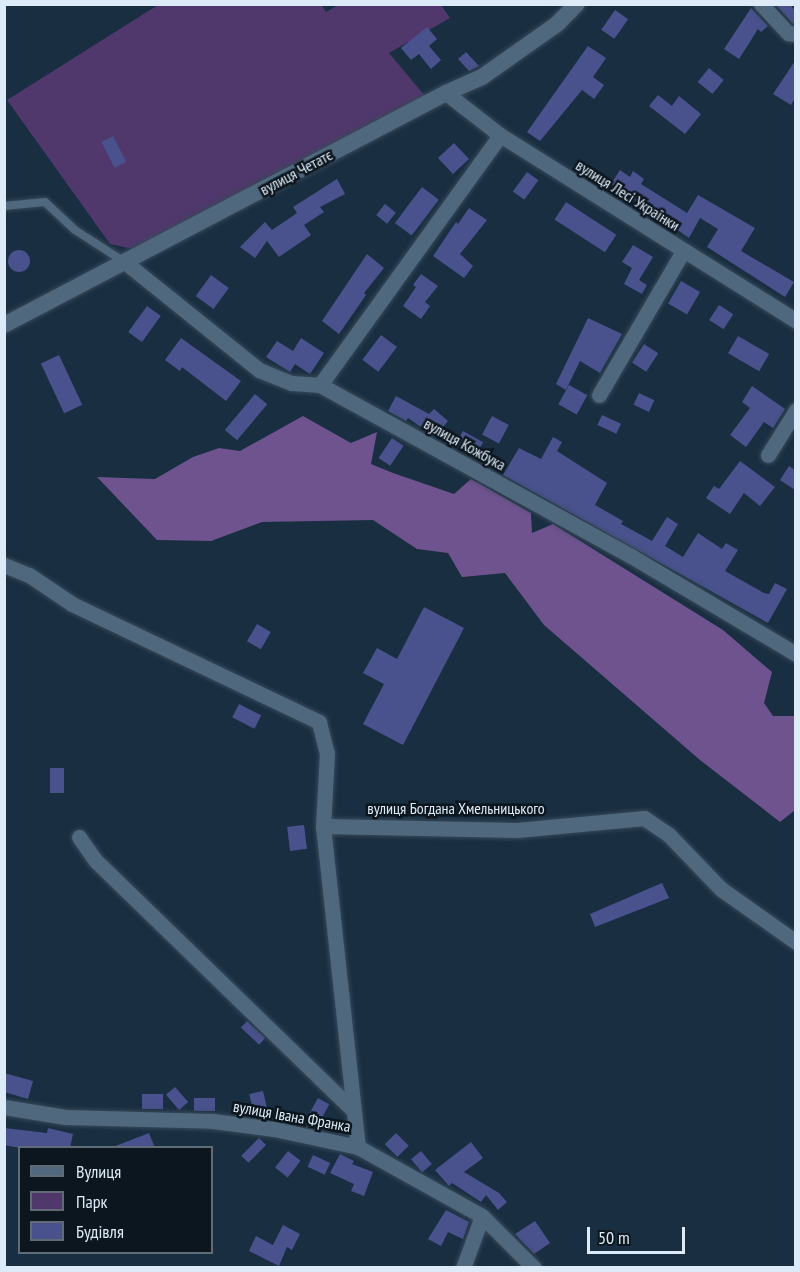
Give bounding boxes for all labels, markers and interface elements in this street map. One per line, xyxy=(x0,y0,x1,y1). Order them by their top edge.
street label: вулиця Четатє xyxy=(256,145,336,199)
street label: вулиця Лесі Українки xyxy=(572,155,684,235)
street label: вулиця Кожбука xyxy=(421,414,509,474)
street label: вулиця Богдана Хмельницького xyxy=(367,798,545,818)
street label: вулиця Івана Франка xyxy=(232,1096,352,1136)
legend xyxy=(18,1146,213,1254)
text: Вулиця xyxy=(76,1160,121,1183)
text: Парк xyxy=(76,1190,107,1213)
scale bar xyxy=(590,1215,688,1253)
text: Будівля xyxy=(76,1220,124,1243)
text: 50 m xyxy=(598,1226,630,1249)

